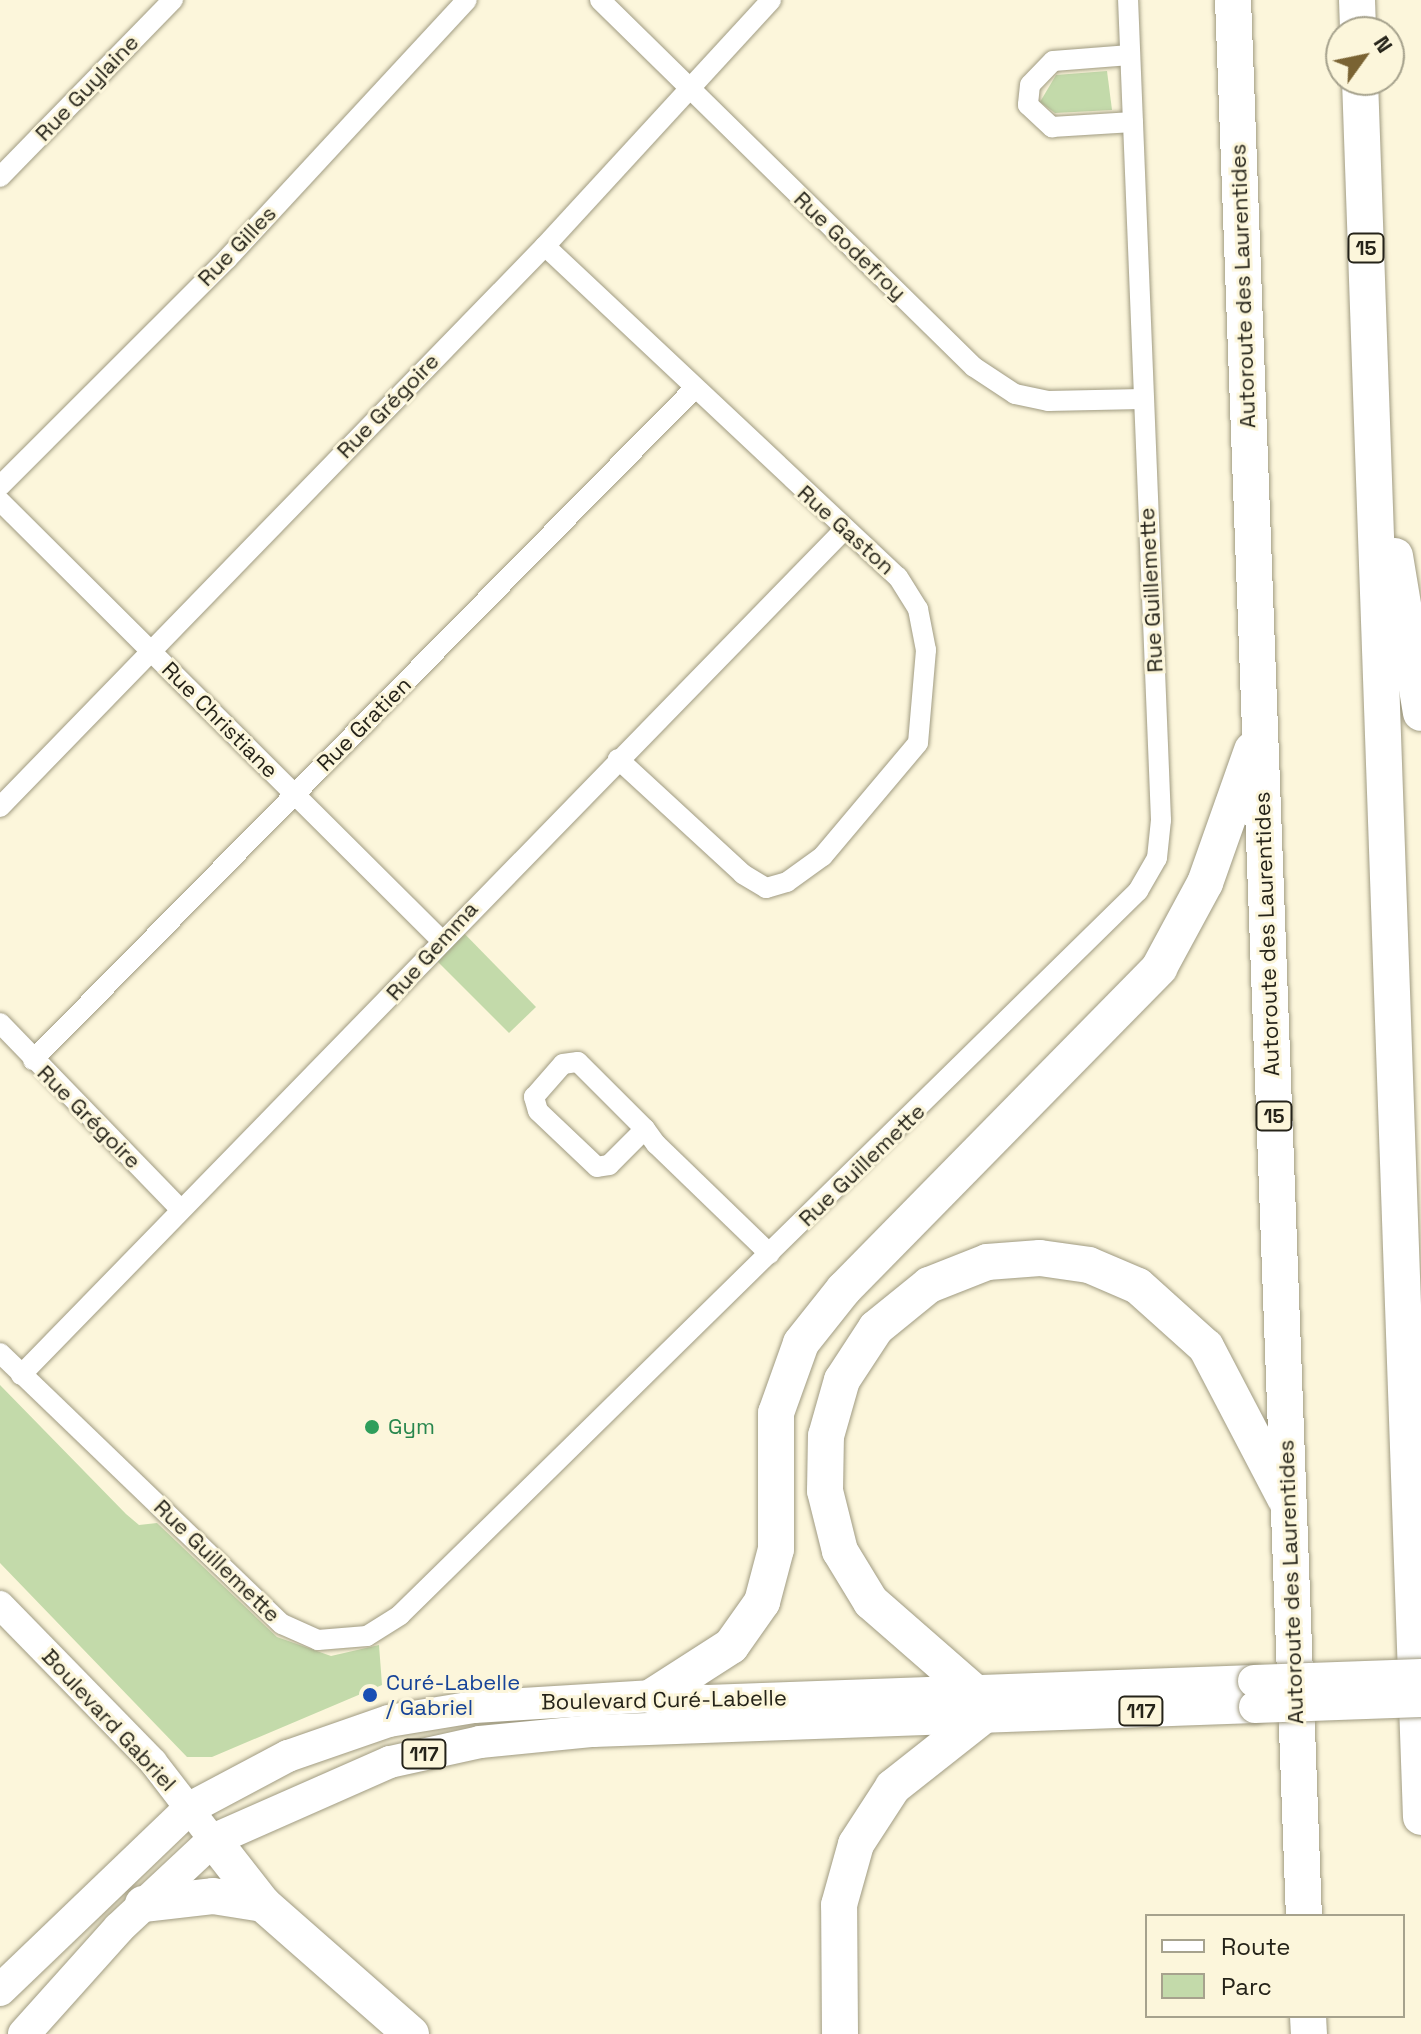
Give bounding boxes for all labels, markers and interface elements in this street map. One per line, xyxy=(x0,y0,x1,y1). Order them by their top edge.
north arrow xyxy=(1325,16,1405,96)
street label: Rue Guylaine xyxy=(30,29,144,147)
text: N xyxy=(1368,30,1399,58)
street label: Autoroute des Laurentides xyxy=(1225,143,1261,429)
street label: Rue Godefroy xyxy=(788,186,912,306)
street label: Rue Gilles xyxy=(192,200,282,292)
road number: 15 xyxy=(1346,232,1386,264)
street label: Rue Grégoire xyxy=(331,348,445,464)
street label: Rue Gaston xyxy=(792,480,900,580)
street label: Rue Guillemette xyxy=(1133,507,1169,673)
street label: Rue Christiane xyxy=(156,656,284,784)
street label: Rue Gratien xyxy=(311,671,417,777)
street label: Autoroute des Laurentides xyxy=(1249,791,1285,1077)
street label: Rue Gemma xyxy=(381,896,483,1006)
street label: Rue Grégoire xyxy=(32,1060,146,1174)
street label: Rue Guillemette xyxy=(793,1098,931,1232)
road number: 15 xyxy=(1254,1100,1294,1132)
place label: Gym xyxy=(388,1414,435,1440)
marker: Gym xyxy=(363,1418,381,1436)
street label: Autoroute des Laurentides xyxy=(1273,1439,1309,1725)
street label: Rue Guillemette xyxy=(148,1494,286,1628)
street label: Boulevard Gabriel xyxy=(36,1643,182,1797)
place label: Curé-Labelle / Gabriel xyxy=(386,1669,520,1720)
street label: Boulevard Curé-Labelle xyxy=(541,1685,787,1715)
marker: Curé-Labelle / Gabriel xyxy=(361,1686,379,1704)
road number: 117 xyxy=(1117,1695,1165,1727)
road number: 117 xyxy=(400,1738,448,1770)
legend xyxy=(1145,1914,1405,2018)
text: Route xyxy=(1221,1931,1290,1962)
text: Parc xyxy=(1221,1971,1272,2002)

